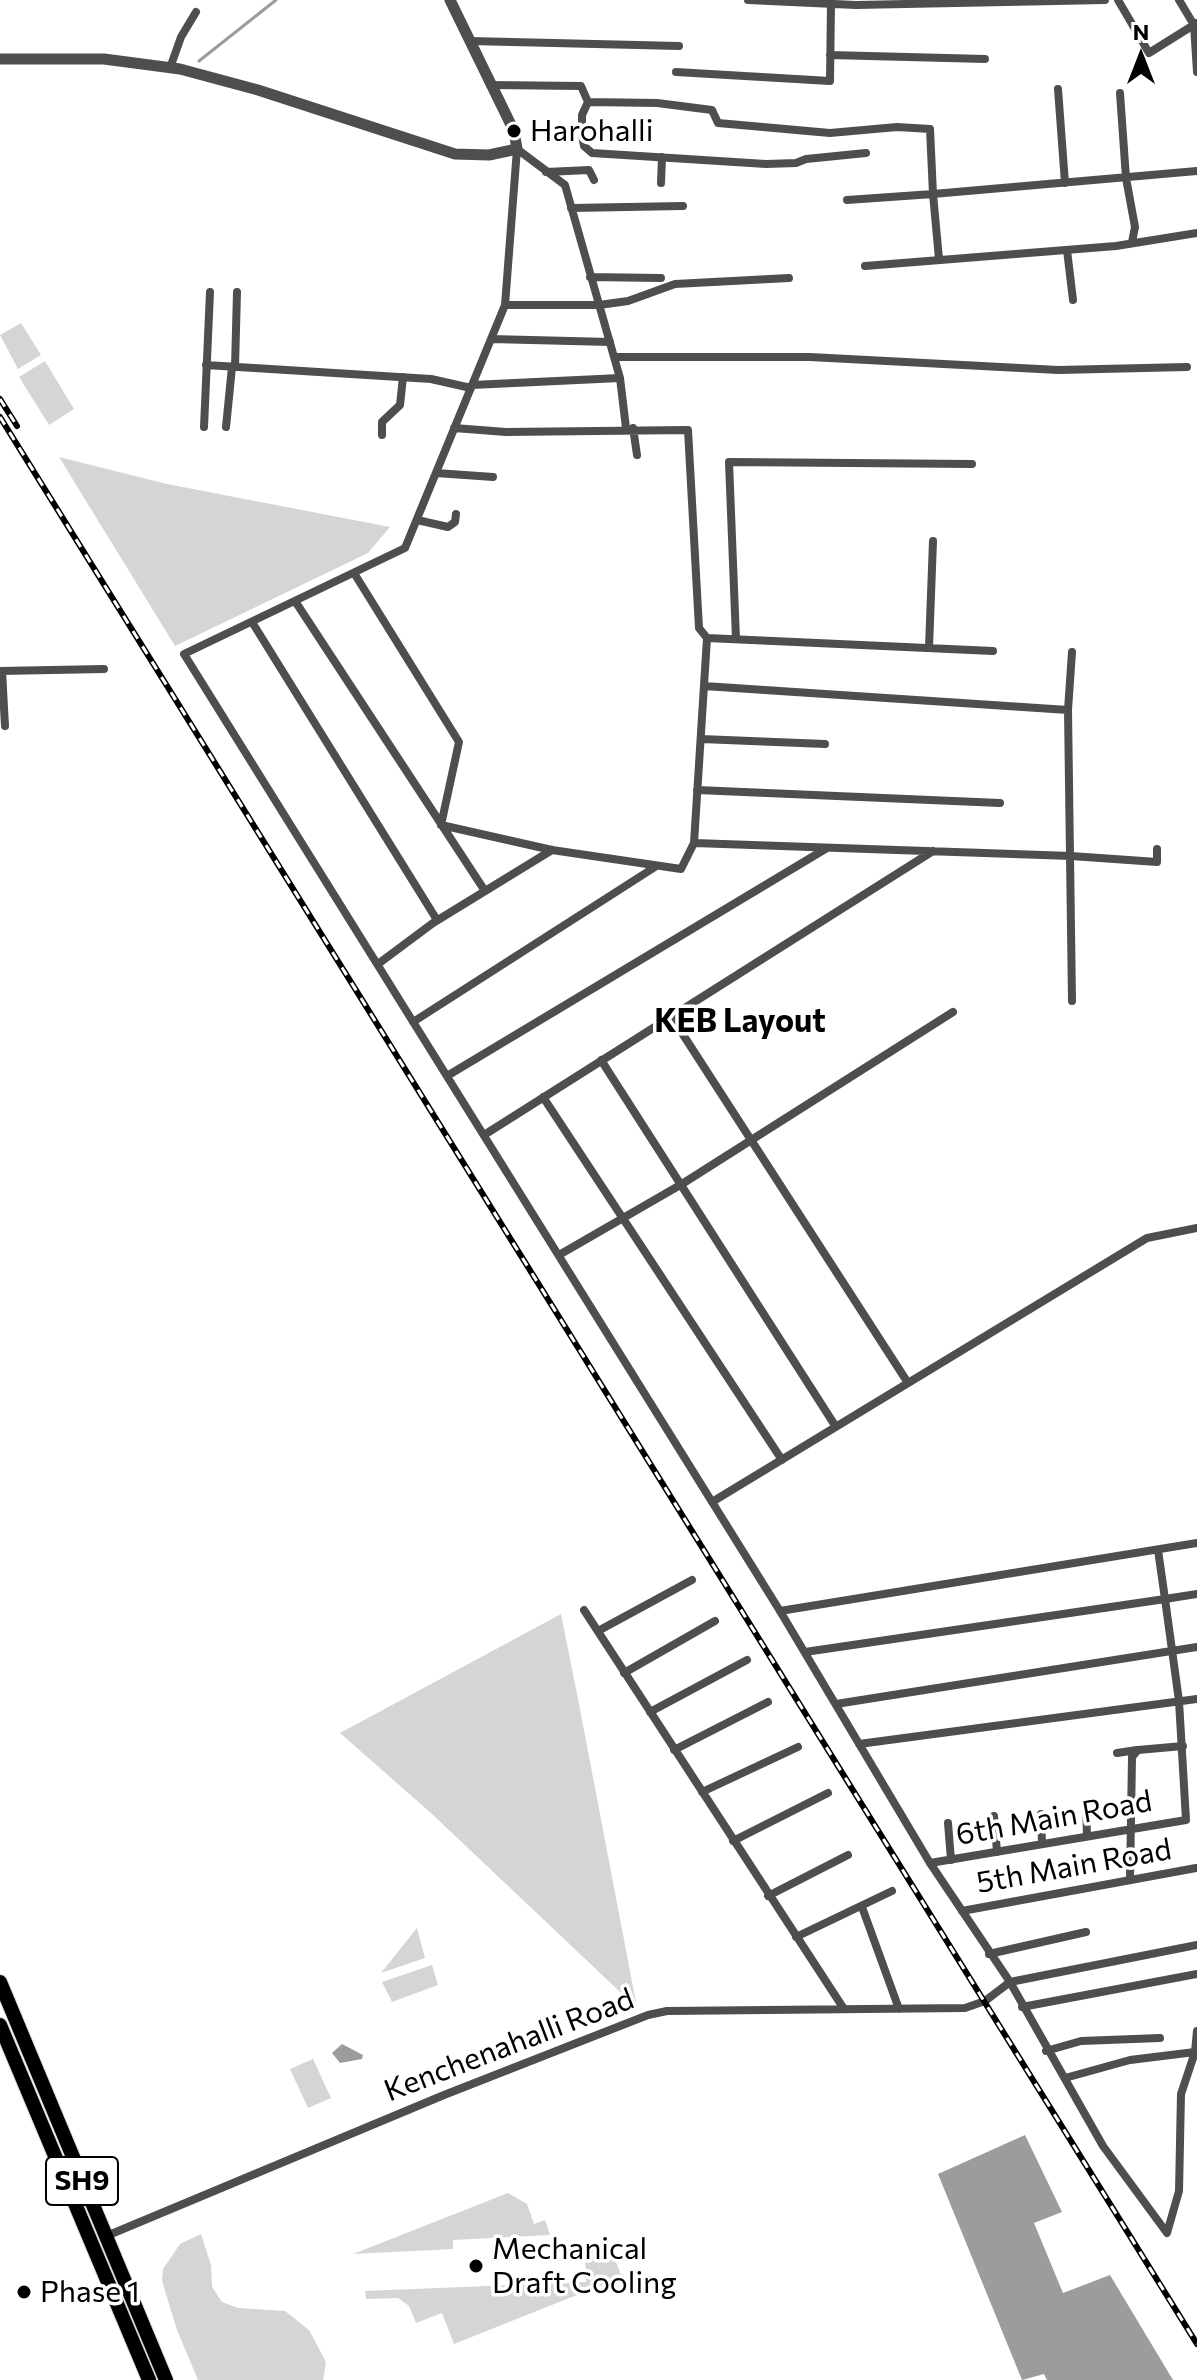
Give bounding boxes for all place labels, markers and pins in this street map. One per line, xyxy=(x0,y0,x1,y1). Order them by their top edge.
place label: Harohalli xyxy=(530,113,653,149)
marker: Harohalli xyxy=(505,122,523,140)
place label: Mechanical Draft Cooling xyxy=(492,2231,677,2302)
marker: Mechanical Draft Cooling xyxy=(467,2257,485,2275)
place label: Phase 1 xyxy=(40,2274,140,2310)
marker: Phase 1 xyxy=(15,2283,33,2301)

